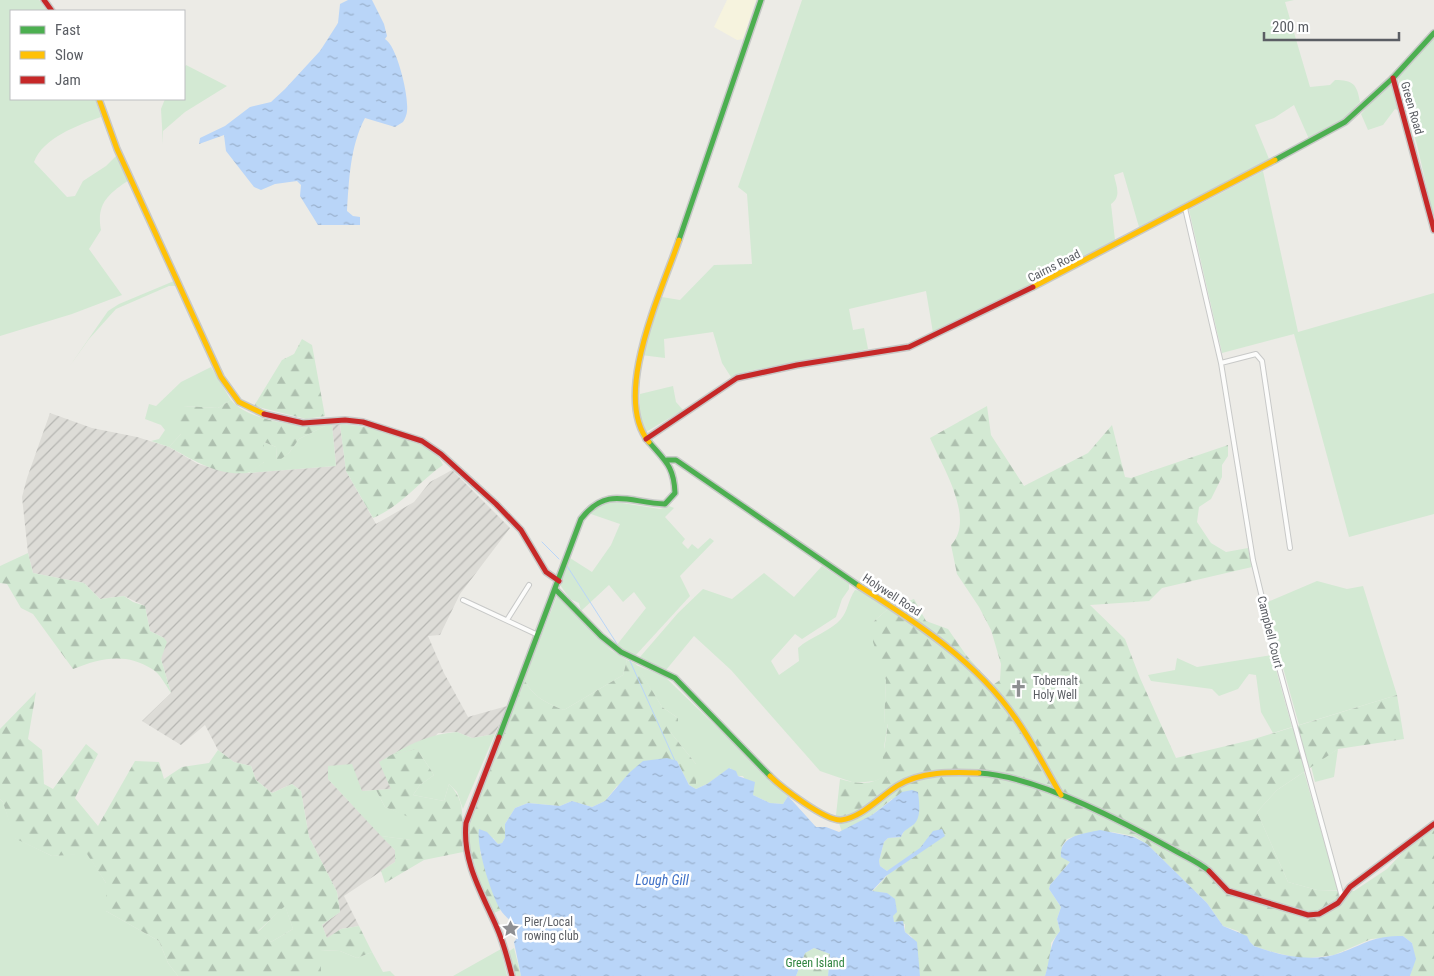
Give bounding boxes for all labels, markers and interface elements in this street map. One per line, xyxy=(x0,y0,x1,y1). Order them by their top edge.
legend xyxy=(10,10,185,100)
scale bar xyxy=(1264,10,1399,42)
text: 200 m xyxy=(1272,18,1309,36)
text: Fast xyxy=(55,21,80,39)
text: Slow xyxy=(55,46,84,64)
text: Jam xyxy=(55,71,81,89)
street label: Green Road xyxy=(1398,80,1426,136)
street label: Cairns Road xyxy=(1025,247,1083,285)
street label: Holywell Road xyxy=(860,571,924,619)
street label: Campbell Court xyxy=(1254,595,1286,670)
place label: Tobernalt Holy Well xyxy=(1033,674,1078,702)
church icon: Tobernalt Holy Well xyxy=(1009,678,1029,698)
water label: Lough Gill xyxy=(635,872,690,888)
place label: Pier/Local rowing club xyxy=(524,915,579,943)
place icon: Pier/Local rowing club xyxy=(500,919,520,939)
park label: Green Island xyxy=(785,956,845,970)

